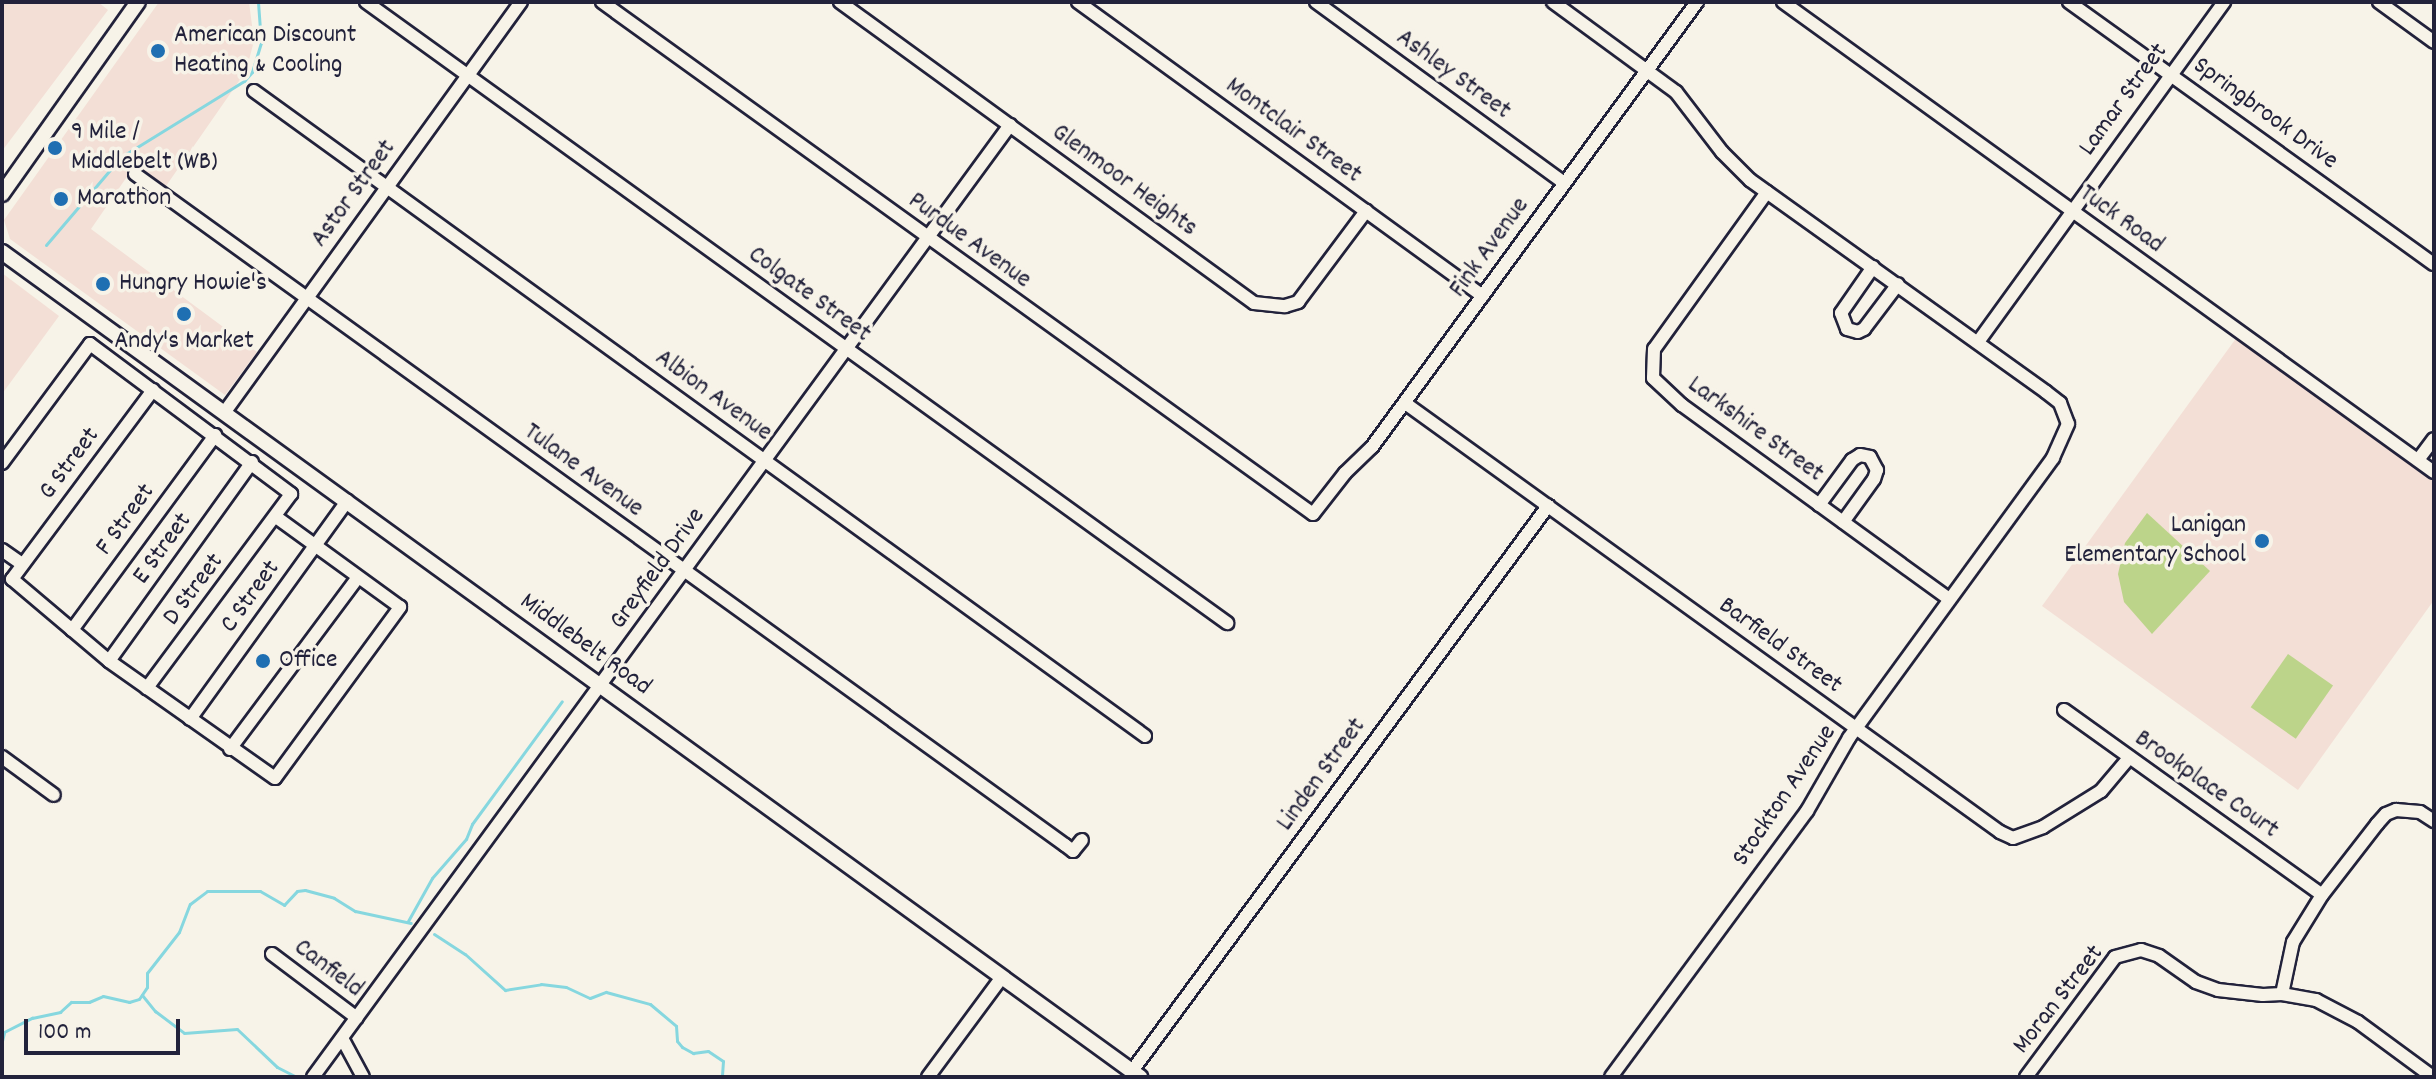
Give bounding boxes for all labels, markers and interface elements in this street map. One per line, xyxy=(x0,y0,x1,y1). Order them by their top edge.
place label: American Discount Heating & Cooling xyxy=(174,20,356,82)
street label: Ashley Street xyxy=(1389,23,1517,127)
street label: Lamar Street xyxy=(2073,38,2175,162)
marker: American Discount Heating & Cooling xyxy=(149,42,167,60)
street label: Springbrook Drive xyxy=(2186,51,2344,177)
street label: Montclair Street xyxy=(1219,71,1367,191)
place label: 9 Mile / Middlebelt (WB) xyxy=(71,117,218,178)
street label: Glenmoor Heights xyxy=(1045,118,1203,244)
street label: Astor Street xyxy=(305,134,403,254)
marker: 9 Mile / Middlebelt (WB) xyxy=(46,139,64,157)
street label: Tuck Road xyxy=(2072,179,2170,261)
place label: Marathon xyxy=(77,183,171,215)
street label: Purdue Avenue xyxy=(901,186,1037,296)
marker: Marathon xyxy=(52,190,70,208)
street label: Fink Avenue xyxy=(1443,192,1537,304)
street label: Colgate Street xyxy=(741,240,877,350)
place label: Hungry Howie's xyxy=(119,268,267,300)
marker: Hungry Howie's xyxy=(94,275,112,293)
marker: Andy's Market xyxy=(175,305,193,323)
place label: Andy's Market xyxy=(114,326,254,358)
street label: Albion Avenue xyxy=(648,343,778,449)
street label: Larkshire Street xyxy=(1681,370,1829,490)
street label: Tulane Avenue xyxy=(517,417,649,525)
street label: G Street xyxy=(33,422,107,506)
street label: F Street xyxy=(90,478,162,562)
street label: Greyfield Drive xyxy=(603,502,713,636)
street label: E Street xyxy=(127,507,199,591)
place label: Lanigan Elementary School xyxy=(2064,510,2246,572)
marker: Lanigan Elementary School xyxy=(2253,532,2271,550)
street label: D Street xyxy=(157,548,231,632)
street label: C Street xyxy=(214,555,288,639)
street label: Middlebelt Road xyxy=(513,587,657,703)
street label: Barfield Street xyxy=(1712,591,1848,701)
place label: Office xyxy=(279,645,337,677)
marker: Office xyxy=(254,652,272,670)
street label: Linden Street xyxy=(1271,712,1373,838)
street label: Stockton Avenue xyxy=(1726,719,1844,873)
street label: Brookplace Court xyxy=(2128,724,2284,846)
street label: Canfield xyxy=(287,933,369,1005)
street label: Moran Street xyxy=(2007,939,2111,1061)
scale bar xyxy=(28,1003,184,1053)
text: 100 m xyxy=(38,1016,91,1050)

